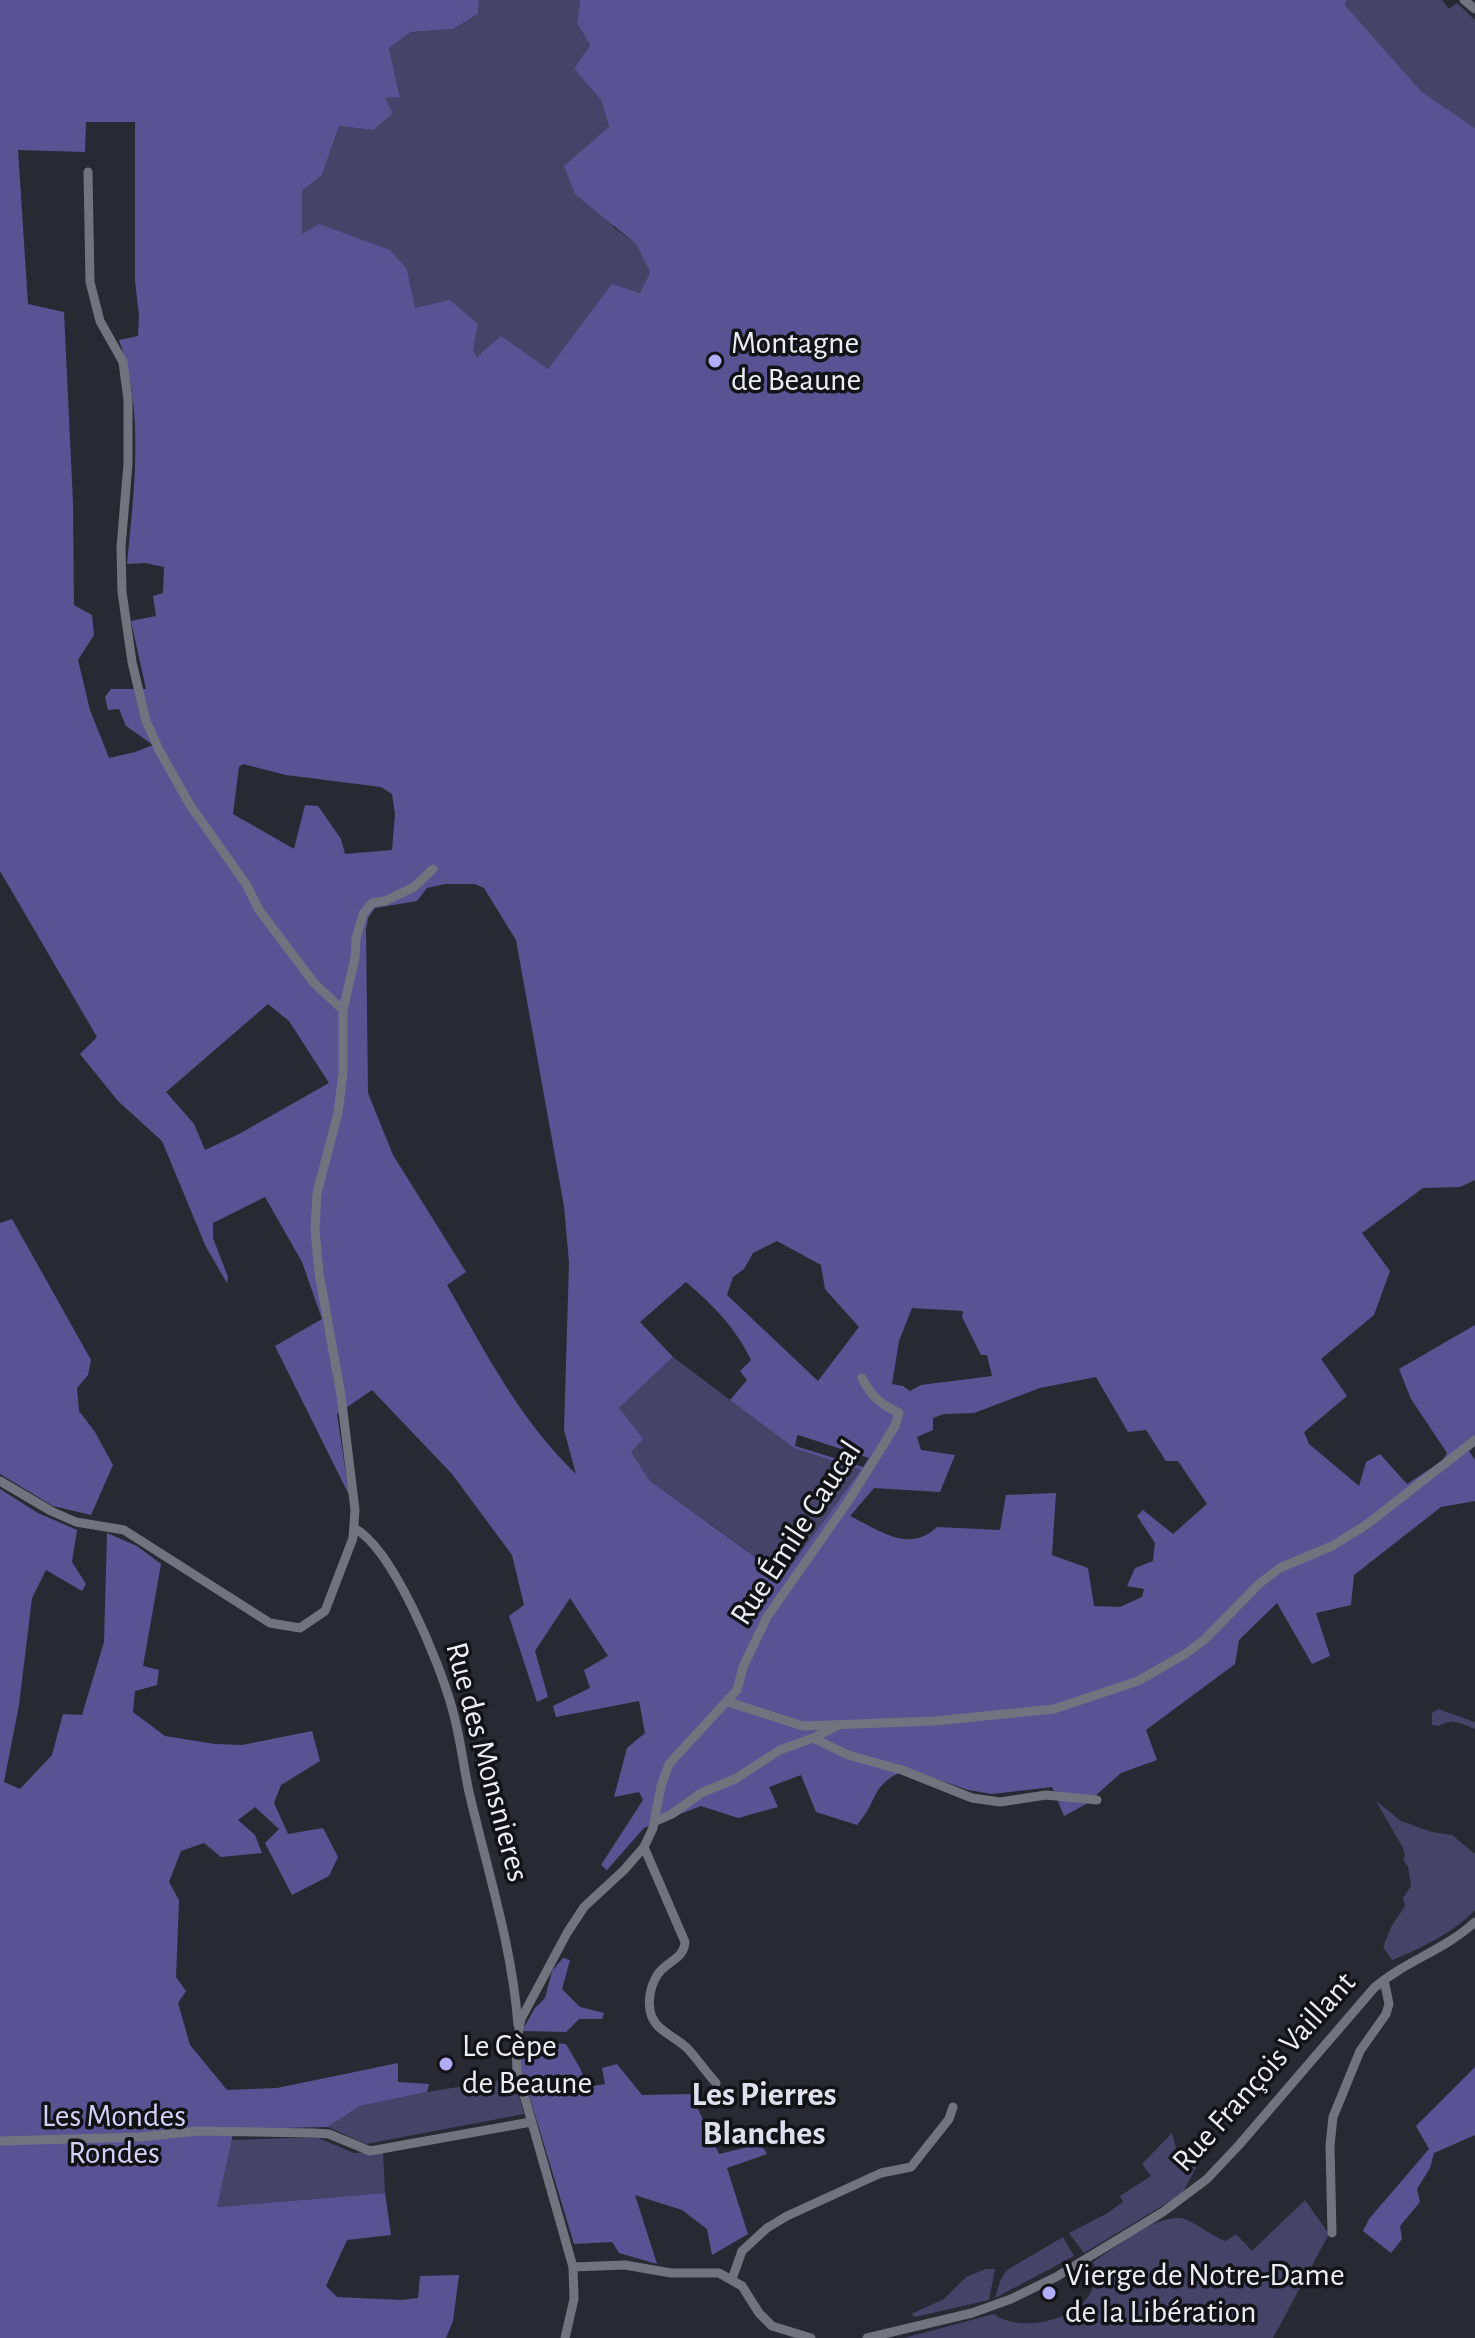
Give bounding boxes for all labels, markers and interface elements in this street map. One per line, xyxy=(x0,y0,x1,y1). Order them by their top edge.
place label: Montagne de Beaune xyxy=(731,324,861,399)
marker: Montagne de Beaune xyxy=(706,352,724,370)
street label: Rue Émile Caucal xyxy=(722,1434,870,1632)
street label: Rue des Monsnieres xyxy=(437,1638,537,1886)
street label: Rue François Vaillant xyxy=(1164,1964,1364,2180)
place label: Le Cèpe de Beaune xyxy=(462,2027,592,2102)
marker: Le Cèpe de Beaune xyxy=(437,2055,455,2073)
district label: Les Pierres Blanches xyxy=(691,2075,837,2154)
park label: Les Mondes Rondes xyxy=(42,2097,186,2172)
place label: Vierge de Notre-Dame de la Libération xyxy=(1065,2256,1345,2331)
marker: Vierge de Notre-Dame de la Libération xyxy=(1040,2284,1058,2302)

